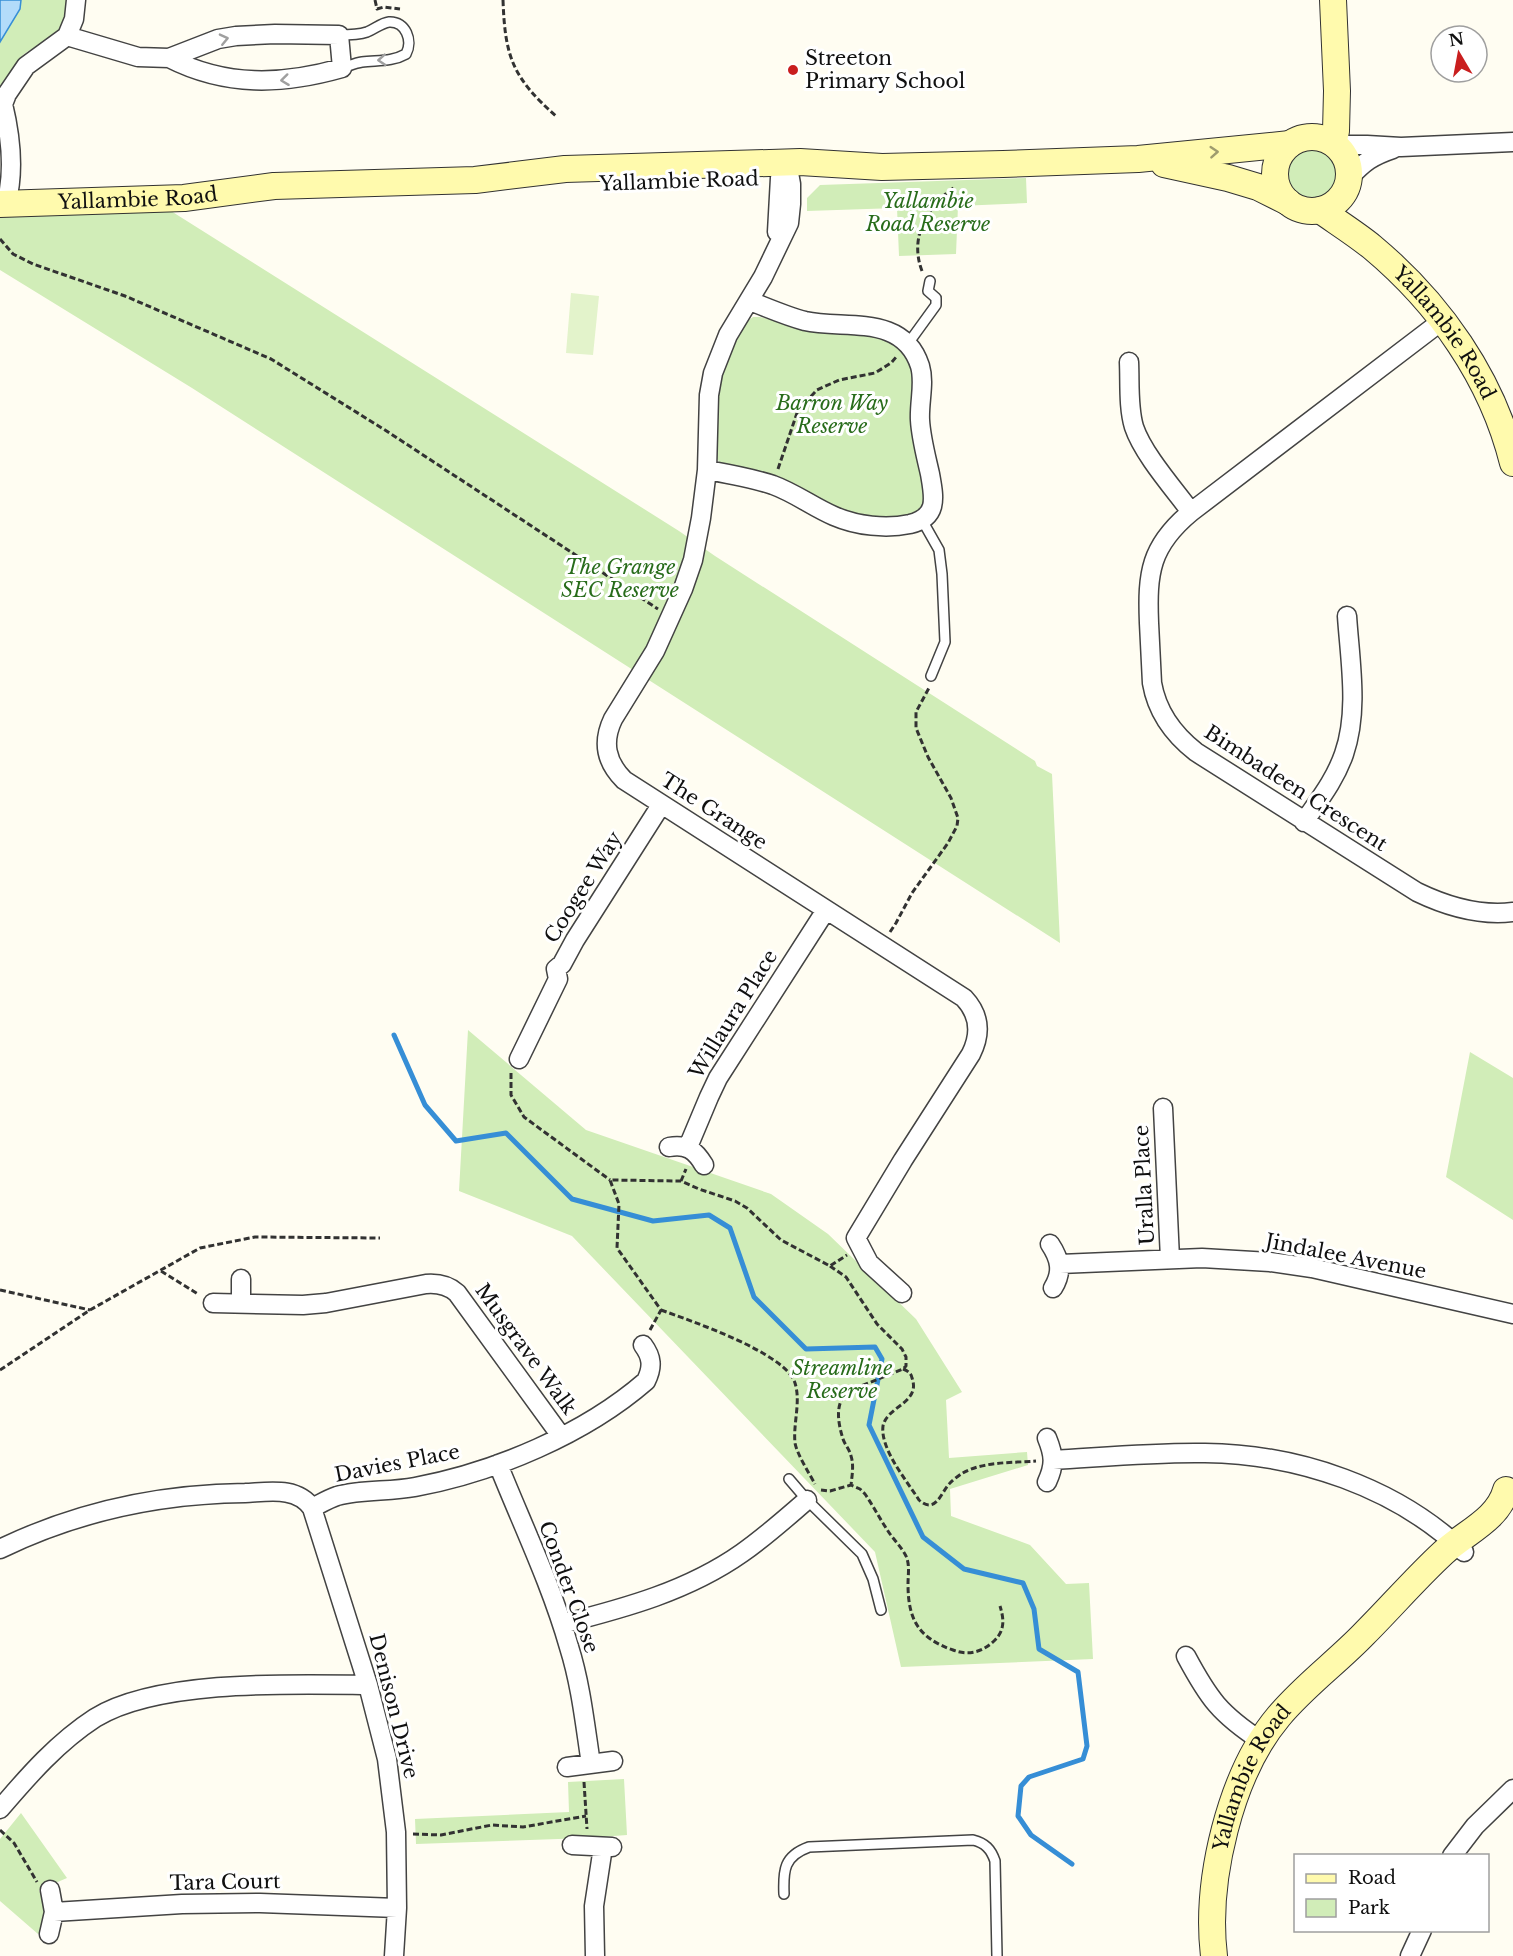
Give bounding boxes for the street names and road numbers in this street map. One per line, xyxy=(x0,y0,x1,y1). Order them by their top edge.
street label: Yallambie Road xyxy=(598,166,759,196)
street label: Yallambie Road xyxy=(57,182,219,214)
street label: Yallambie Road xyxy=(1388,260,1501,403)
street label: Bimbadeen Crescent xyxy=(1200,720,1392,856)
street label: The Grange xyxy=(656,768,772,854)
street label: Coogee Way xyxy=(539,827,627,947)
street label: Willaura Place xyxy=(683,945,782,1084)
street label: Uralla Place xyxy=(1129,1124,1159,1246)
street label: Jindalee Avenue xyxy=(1261,1228,1428,1283)
street label: Musgrave Walk xyxy=(470,1279,582,1420)
street label: Davies Place xyxy=(332,1439,462,1487)
street label: Conder Close xyxy=(534,1518,604,1656)
street label: Denison Drive xyxy=(364,1631,424,1781)
street label: Yallambie Road xyxy=(1208,1699,1296,1854)
street label: Tara Court xyxy=(169,1869,281,1895)

